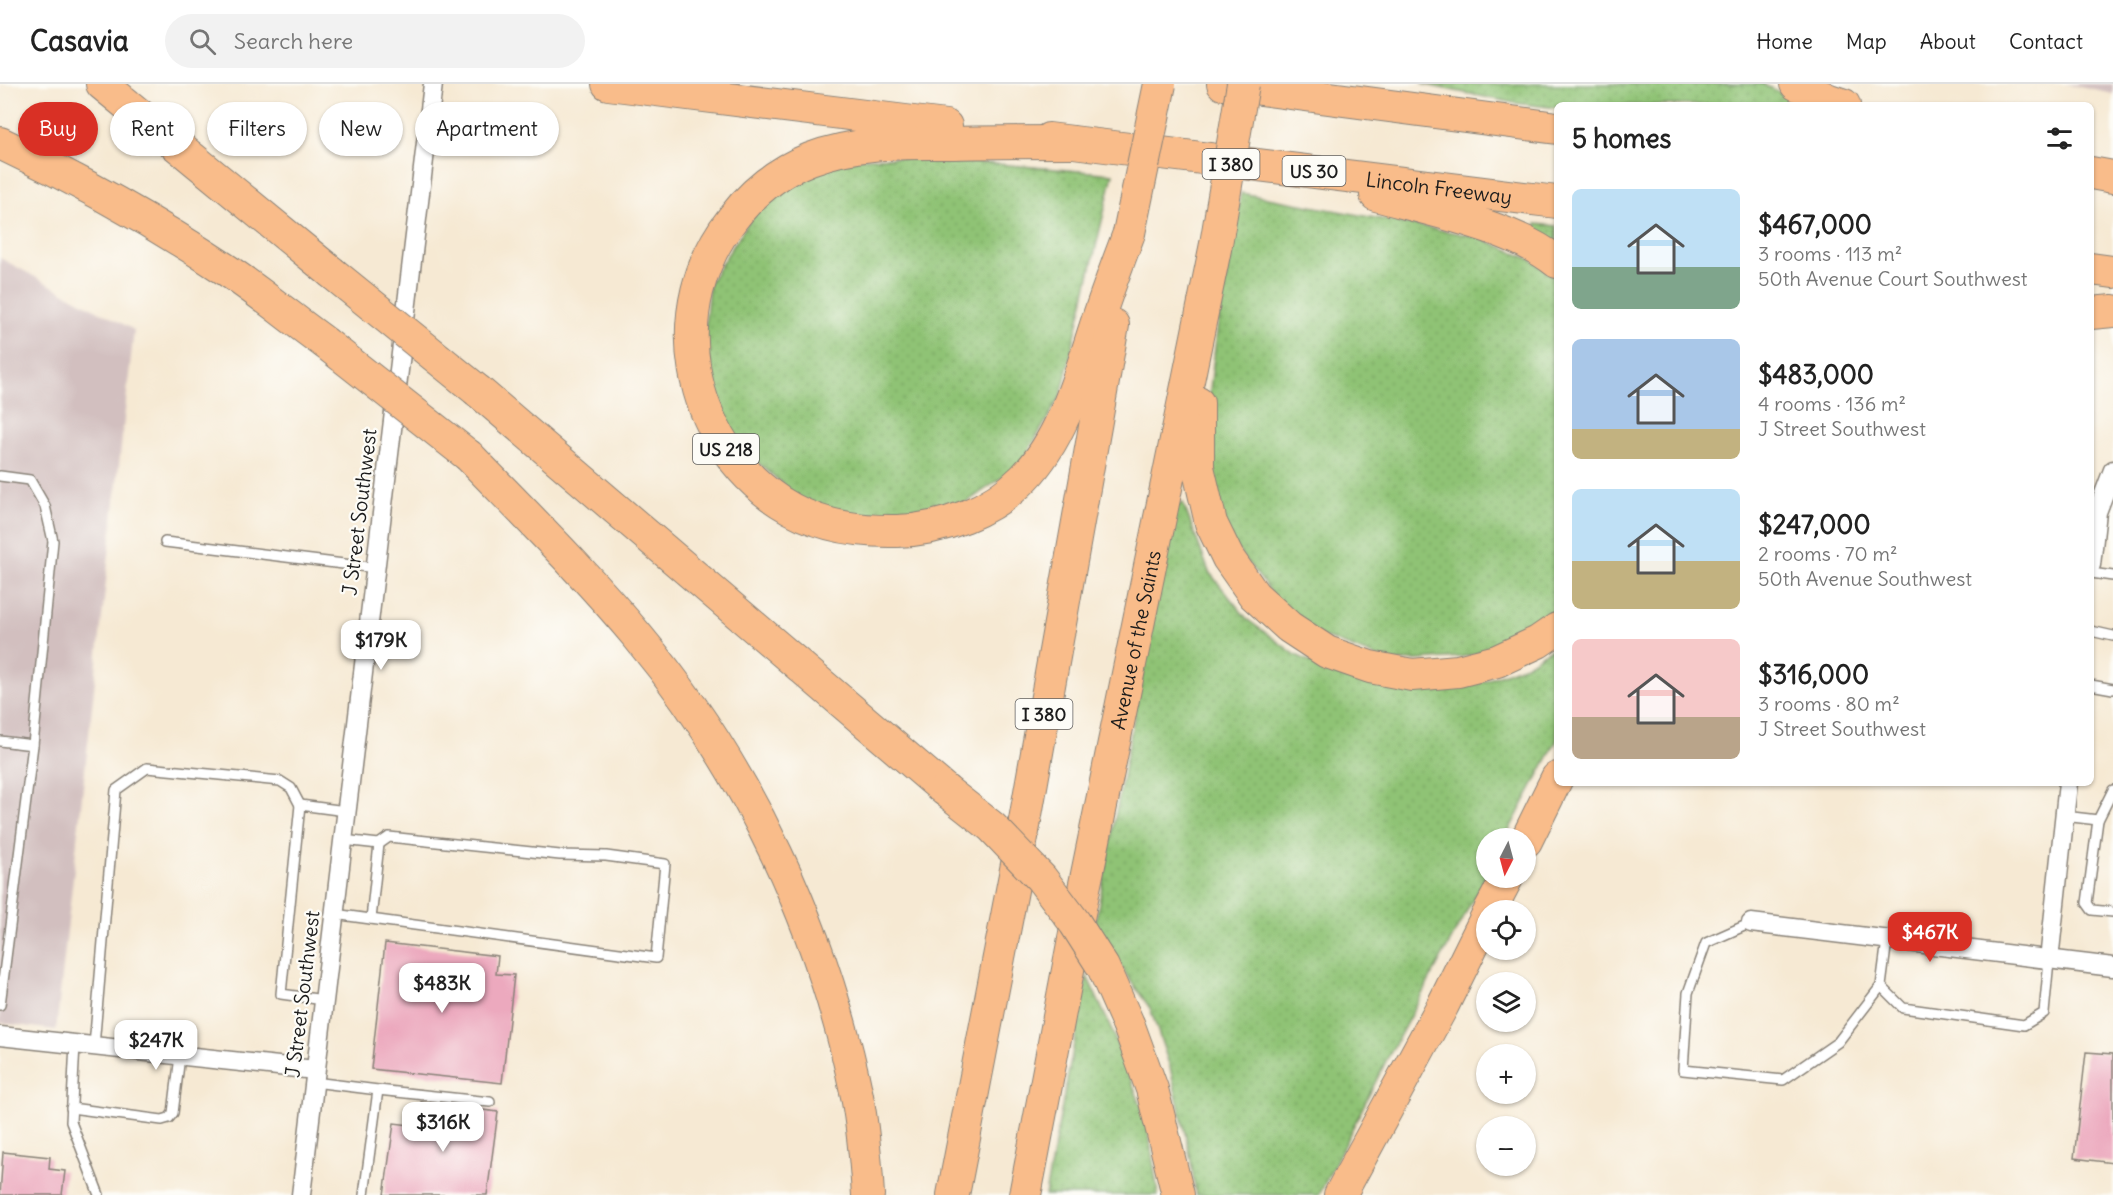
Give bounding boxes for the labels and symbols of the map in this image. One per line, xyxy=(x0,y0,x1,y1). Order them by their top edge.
road number: I 380 xyxy=(1202,149,1260,179)
road number: US 30 xyxy=(1282,156,1346,186)
street label: Lincoln Freeway xyxy=(1364,166,1514,209)
street label: J Street Southwest xyxy=(336,427,382,597)
road number: US 218 xyxy=(693,434,759,464)
street label: Avenue of the Saints xyxy=(1104,548,1166,732)
pin: $179K xyxy=(339,620,423,671)
road number: I 380 xyxy=(1016,699,1072,729)
north arrow xyxy=(1476,828,1536,888)
street label: J Street Southwest xyxy=(279,909,325,1079)
pin: $467K xyxy=(1888,912,1972,963)
pin: $483K xyxy=(400,963,484,1014)
pin: $247K xyxy=(114,1020,198,1071)
pin: $316K xyxy=(401,1102,485,1153)

